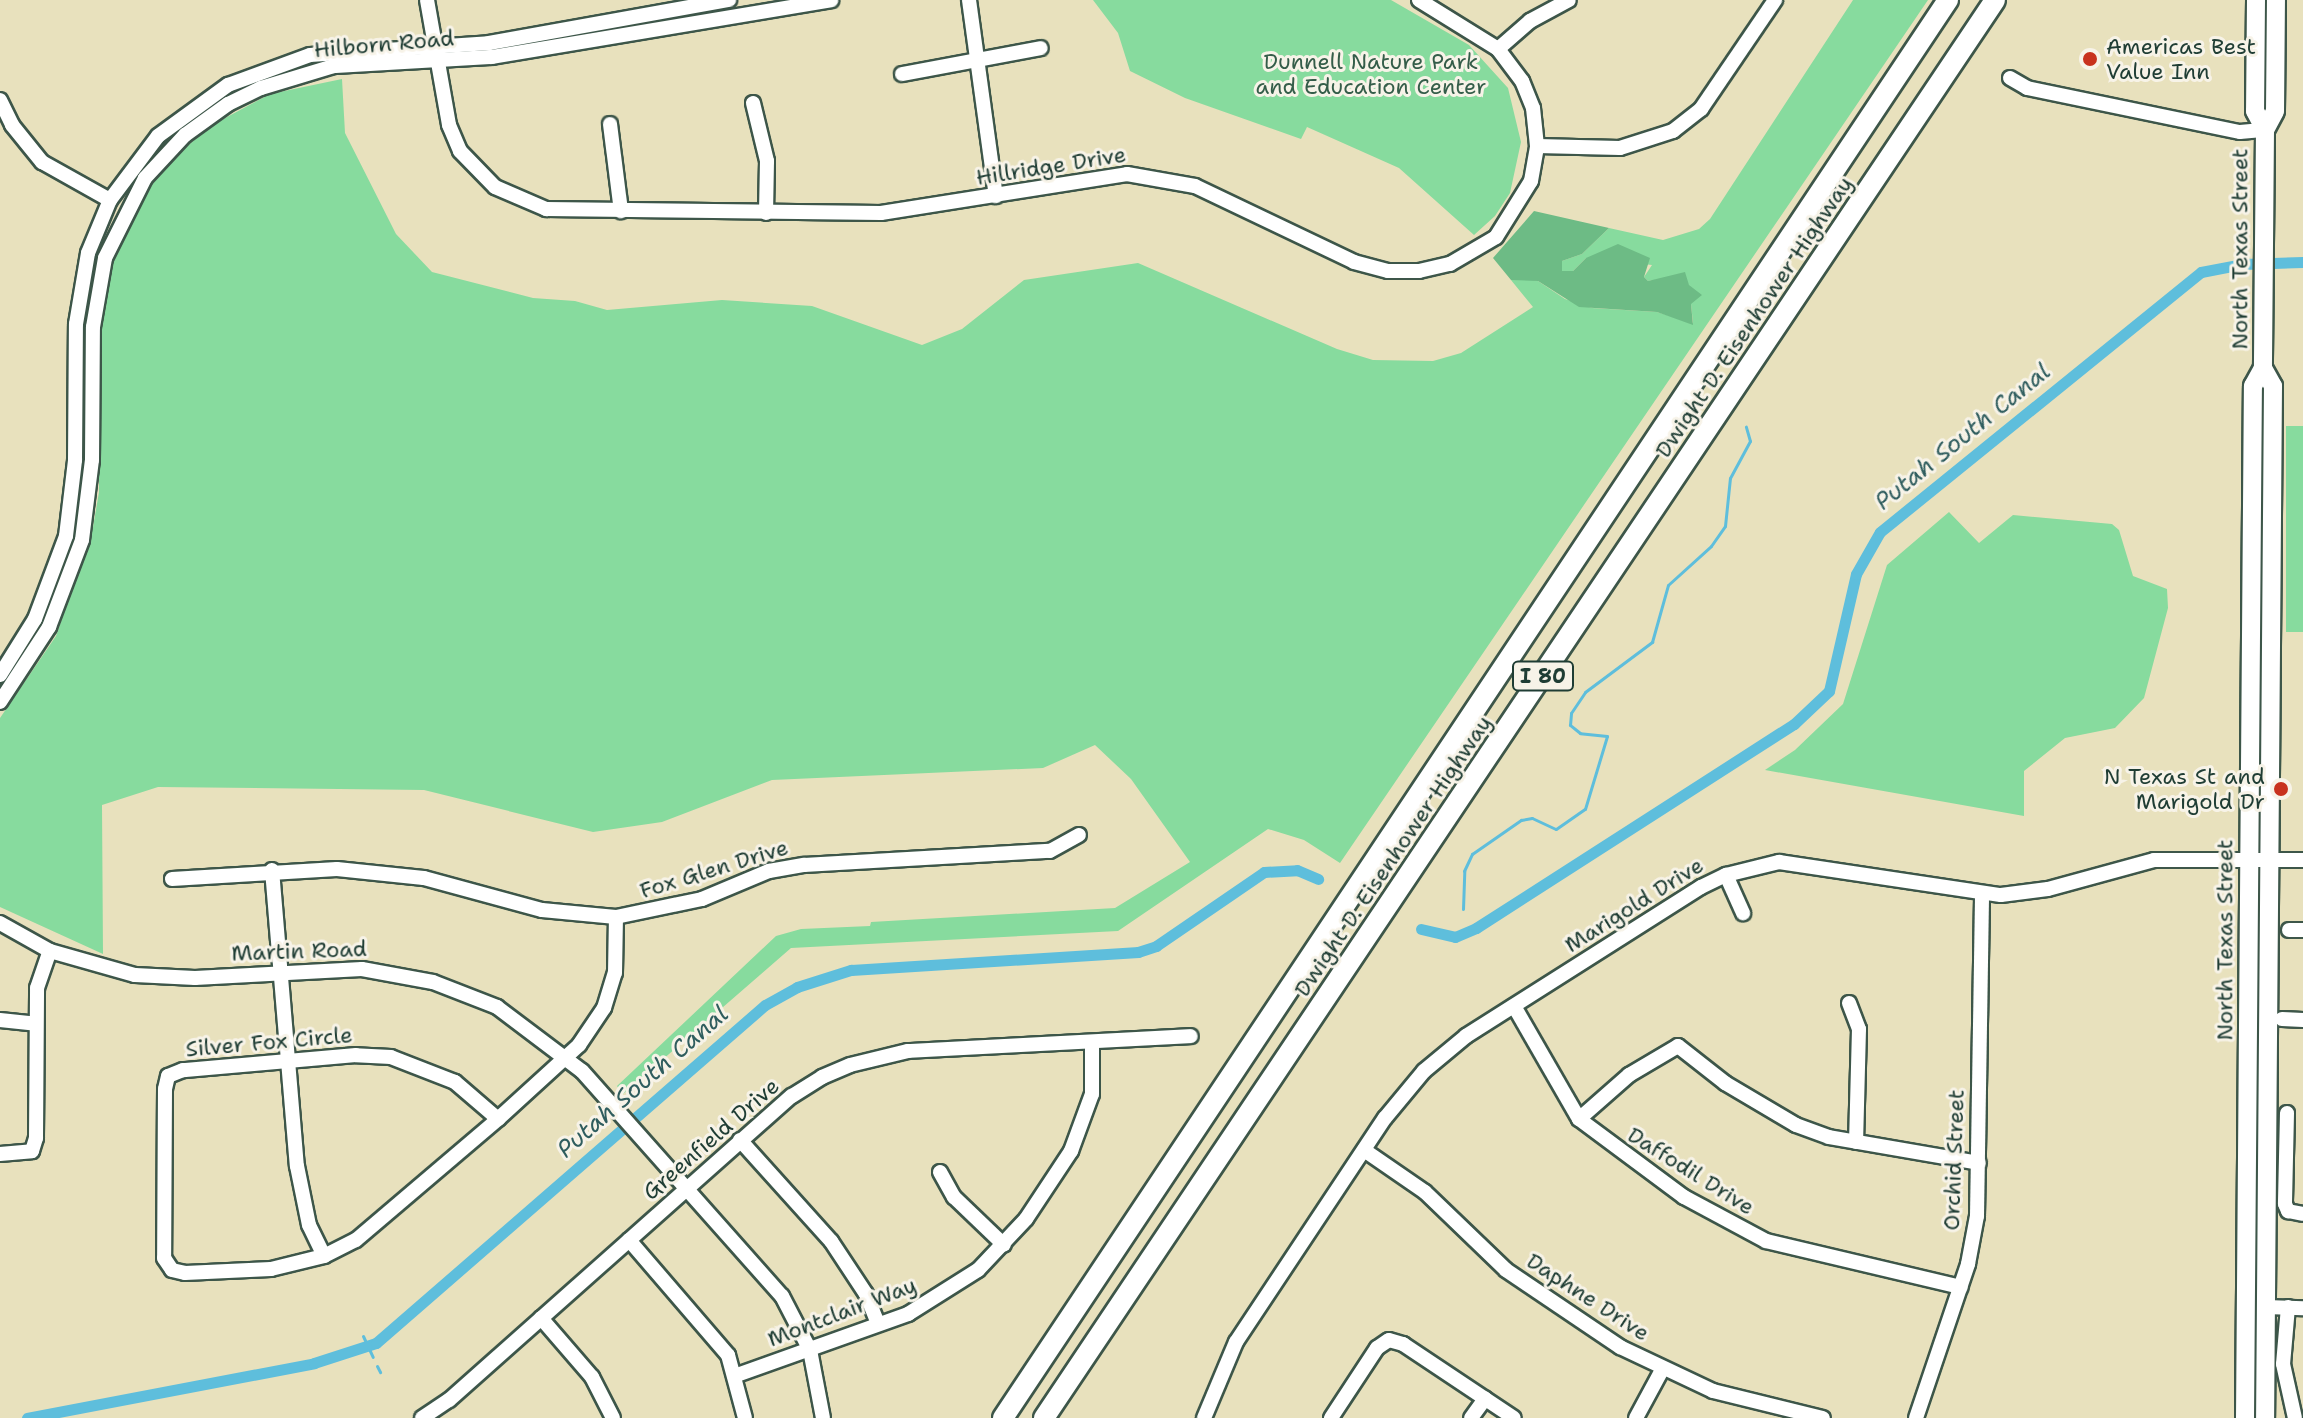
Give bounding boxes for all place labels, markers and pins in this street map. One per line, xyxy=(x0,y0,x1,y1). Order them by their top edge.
place label: Americas Best Value Inn xyxy=(2106,33,2256,84)
marker: Americas Best Value Inn xyxy=(2081,50,2099,68)
place label: N Texas St and Marigold Dr xyxy=(2104,763,2265,814)
marker: N Texas St and Marigold Dr xyxy=(2272,780,2290,798)

